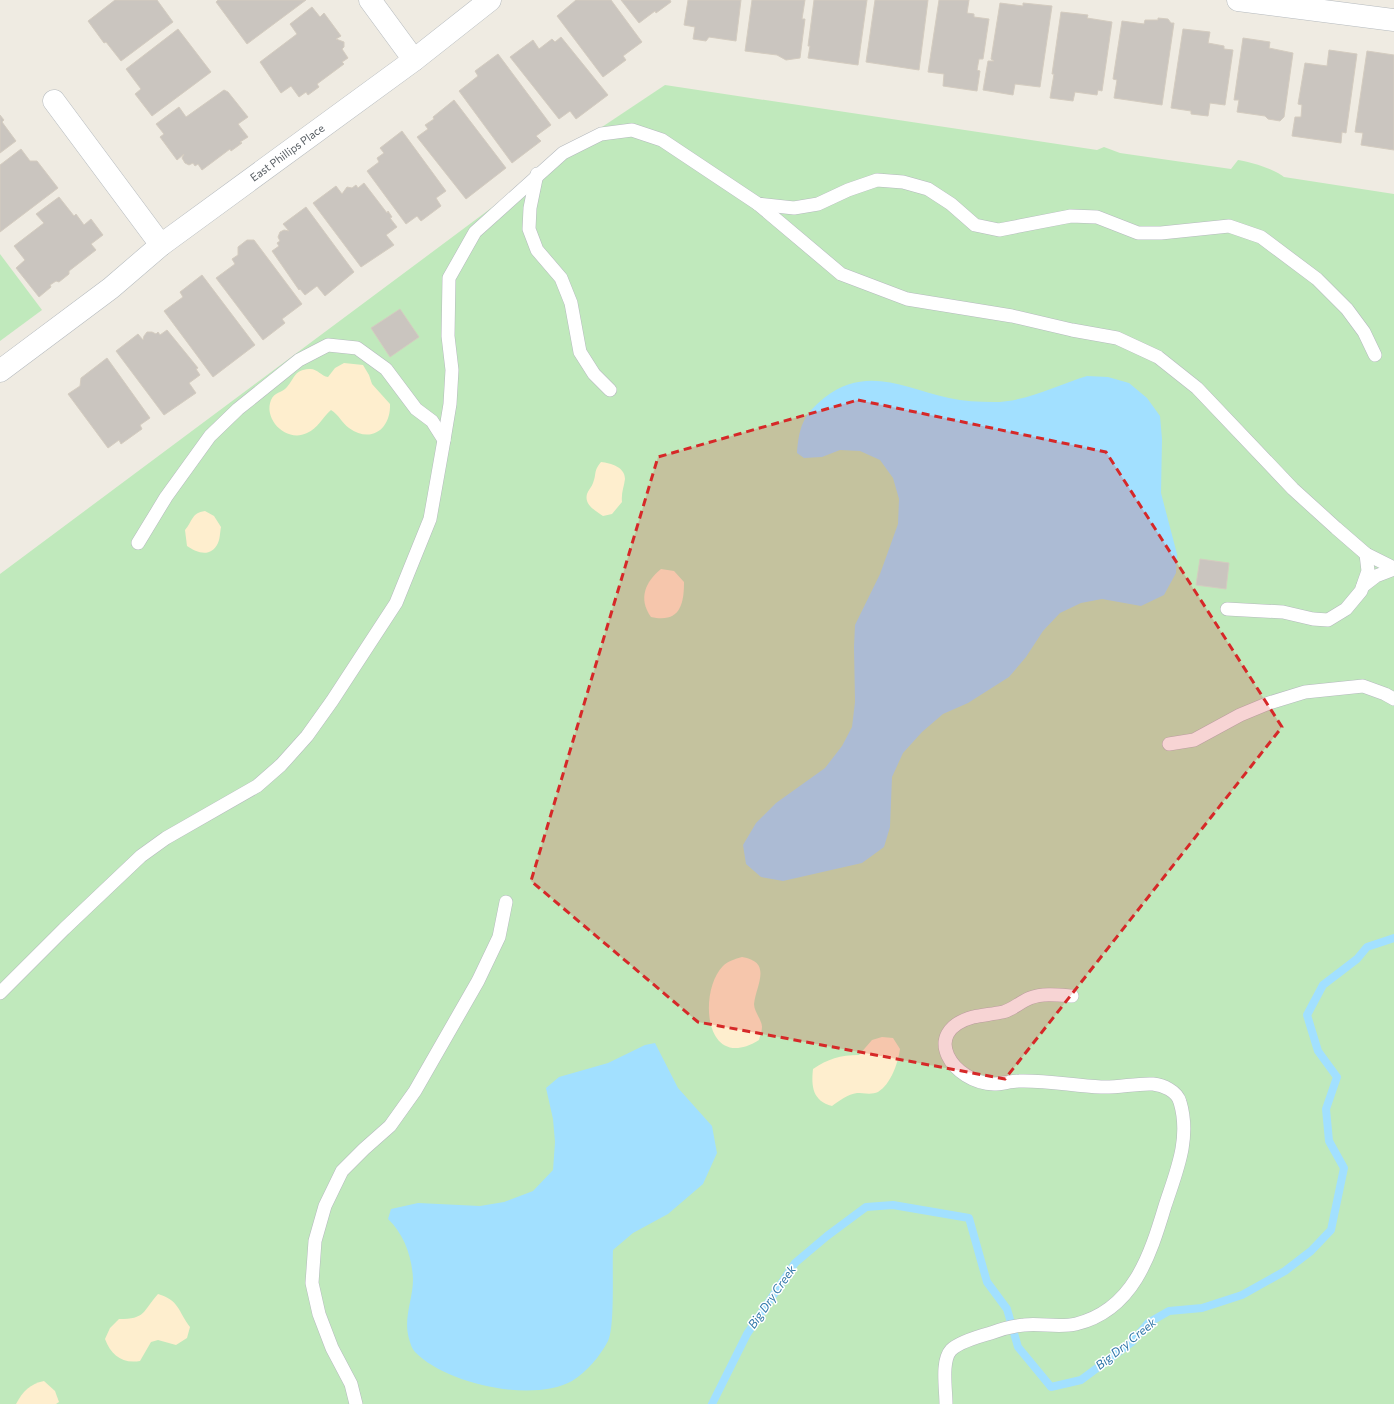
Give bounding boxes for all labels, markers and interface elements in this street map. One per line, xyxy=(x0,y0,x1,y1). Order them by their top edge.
street label: East Phillips Place xyxy=(247,121,327,184)
water label: Big Dry Creek xyxy=(744,1262,798,1331)
water label: Big Dry Creek xyxy=(1092,1314,1159,1372)

